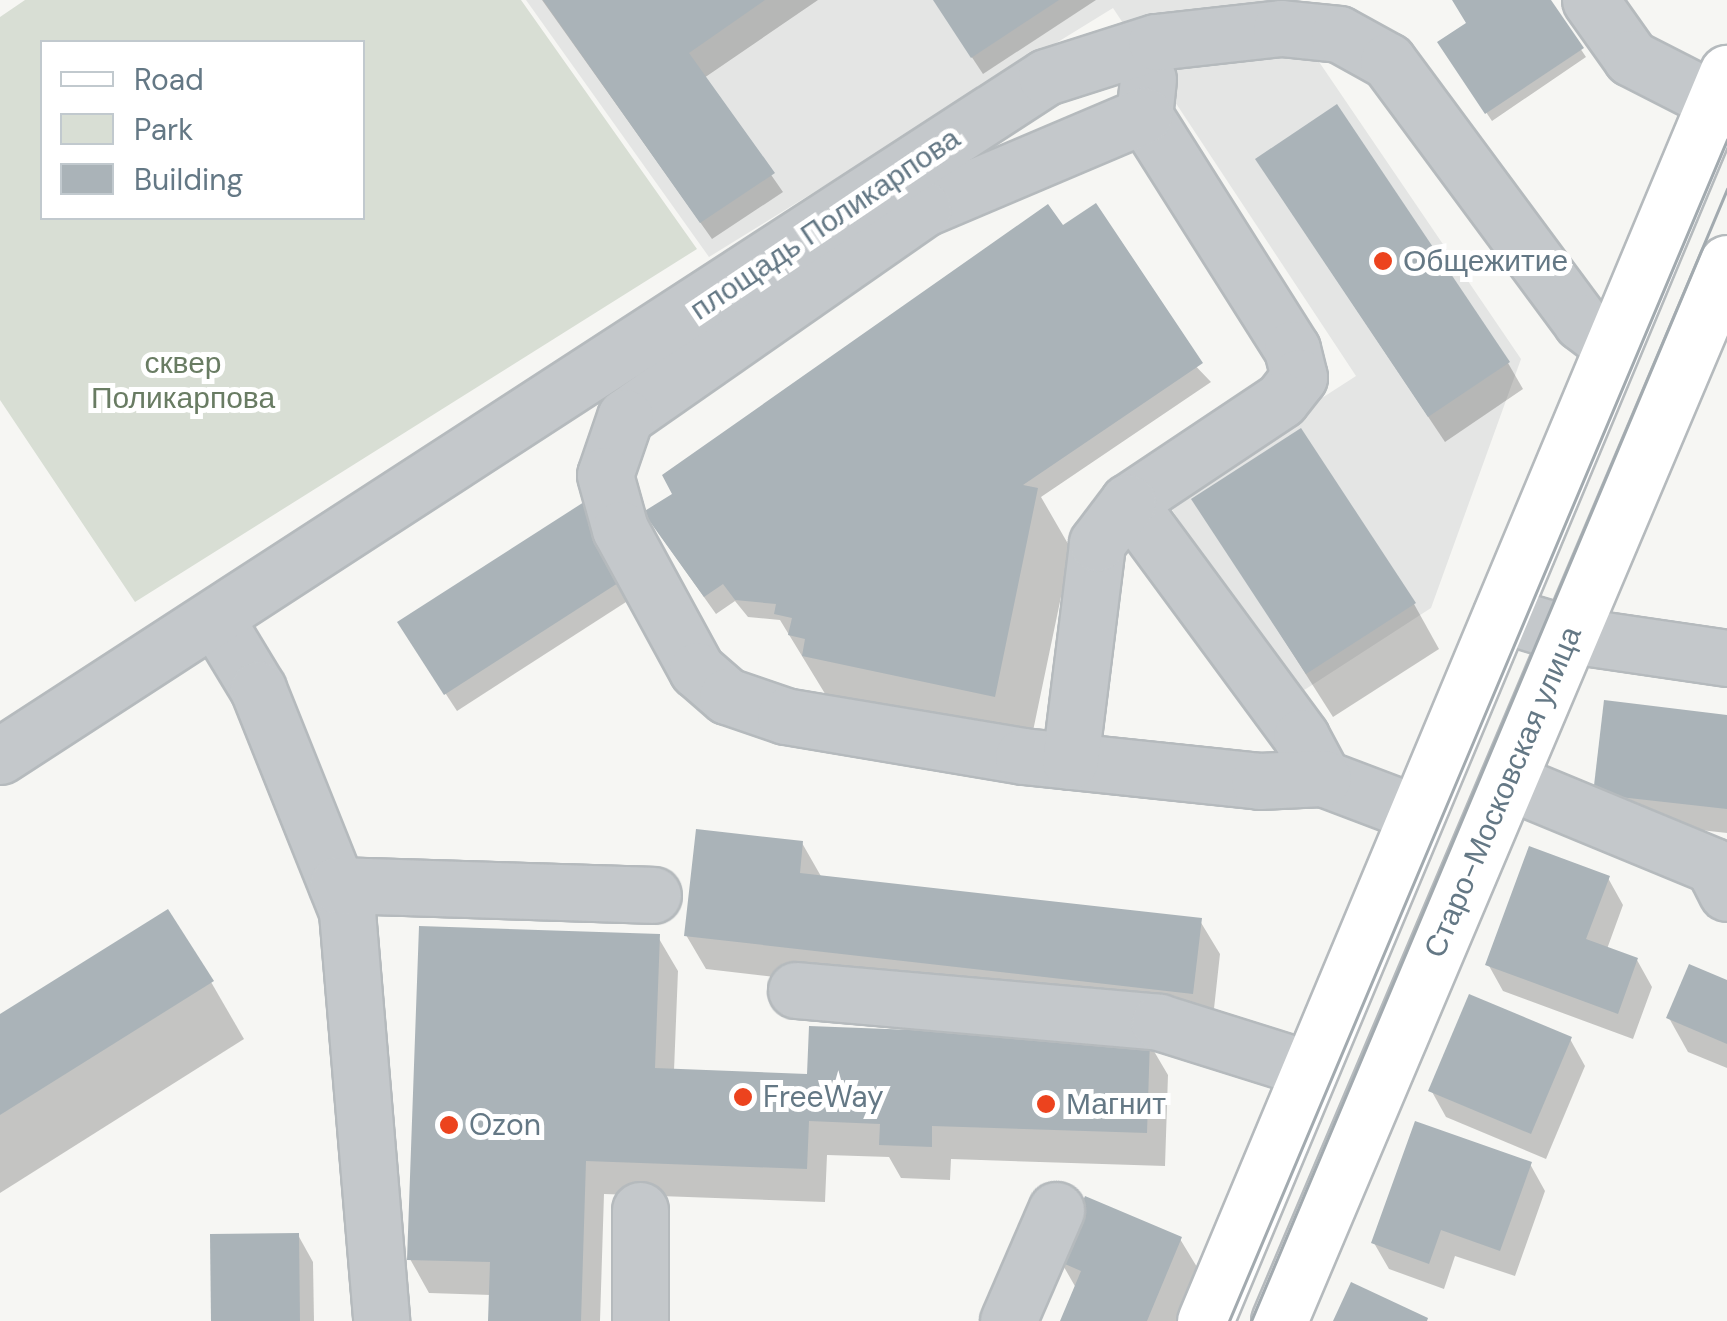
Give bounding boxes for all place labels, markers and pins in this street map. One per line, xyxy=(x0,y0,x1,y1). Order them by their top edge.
place label: Общежитие xyxy=(1403,243,1568,279)
marker: Общежитие xyxy=(1372,250,1394,272)
place label: FreeWay xyxy=(763,1079,884,1115)
marker: FreeWay xyxy=(732,1086,754,1108)
place label: Магнит xyxy=(1066,1086,1166,1122)
marker: Магнит xyxy=(1035,1093,1057,1115)
place label: Ozon xyxy=(469,1107,541,1143)
marker: Ozon xyxy=(438,1114,460,1136)

